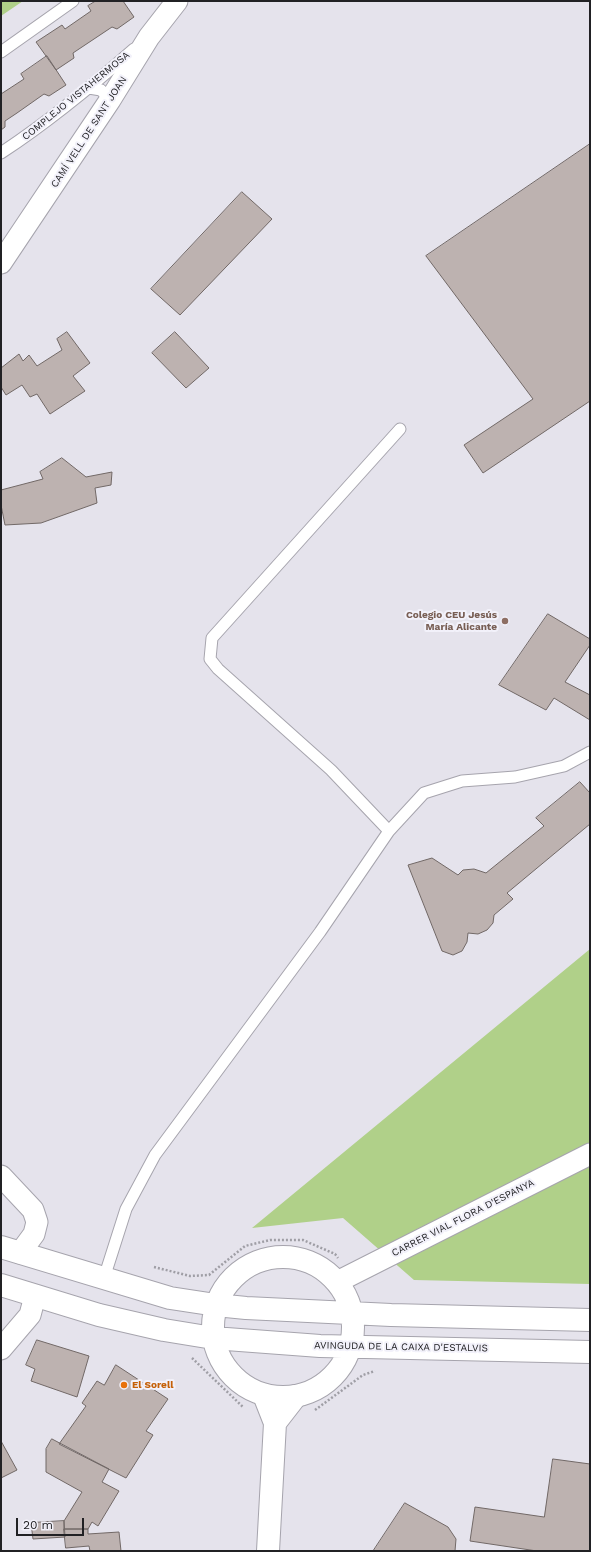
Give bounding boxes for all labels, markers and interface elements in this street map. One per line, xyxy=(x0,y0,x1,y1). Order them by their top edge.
street label: COMPLEJO VISTAHERMOSA xyxy=(20,49,132,143)
street label: CAMÍ VELL DE SANT JOAN xyxy=(49,74,129,190)
place label: Colegio CEU Jesús María Alicante xyxy=(406,609,497,632)
marker: Colegio CEU Jesús María Alicante xyxy=(500,616,510,626)
street label: CARRER VIAL FLORA D'ESPANYA xyxy=(390,1177,536,1259)
street label: AVINGUDA DE LA CAIXA D'ESTALVIS xyxy=(314,1339,488,1355)
place label: El Sorell xyxy=(132,1379,173,1391)
marker: El Sorell xyxy=(119,1380,129,1390)
scale bar xyxy=(18,1510,86,1536)
text: 20 m xyxy=(23,1518,53,1532)

